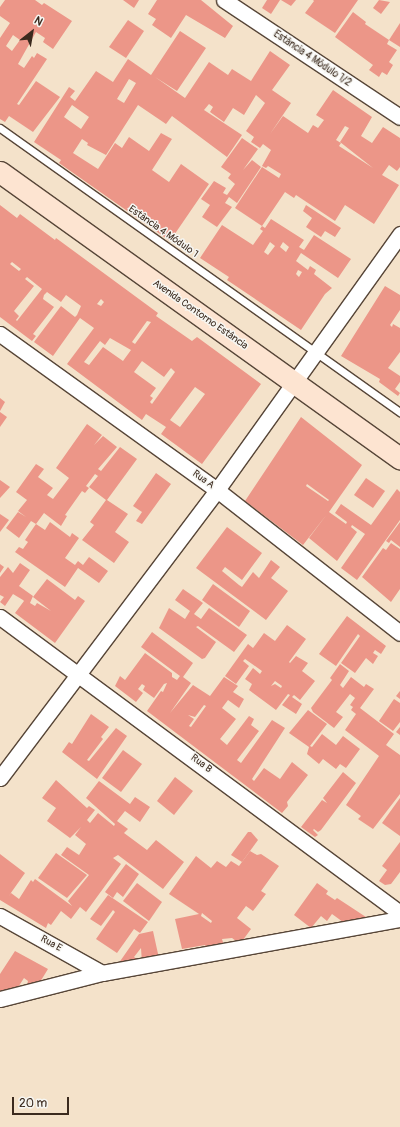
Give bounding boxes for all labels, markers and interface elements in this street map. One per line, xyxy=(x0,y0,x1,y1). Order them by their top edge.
north arrow xyxy=(12,12,52,52)
text: N xyxy=(32,14,45,29)
street label: Estância 4 Módulo 1/2 xyxy=(271,29,353,89)
street label: Estância 4 Módulo 1 xyxy=(126,204,200,260)
street label: Avenida Contorno Estância xyxy=(150,278,250,352)
street label: Rua A xyxy=(190,468,216,492)
street label: Rua B xyxy=(188,752,214,776)
street label: Rua E xyxy=(38,933,64,955)
scale bar xyxy=(14,1089,71,1115)
text: 20 m xyxy=(19,1096,47,1111)

